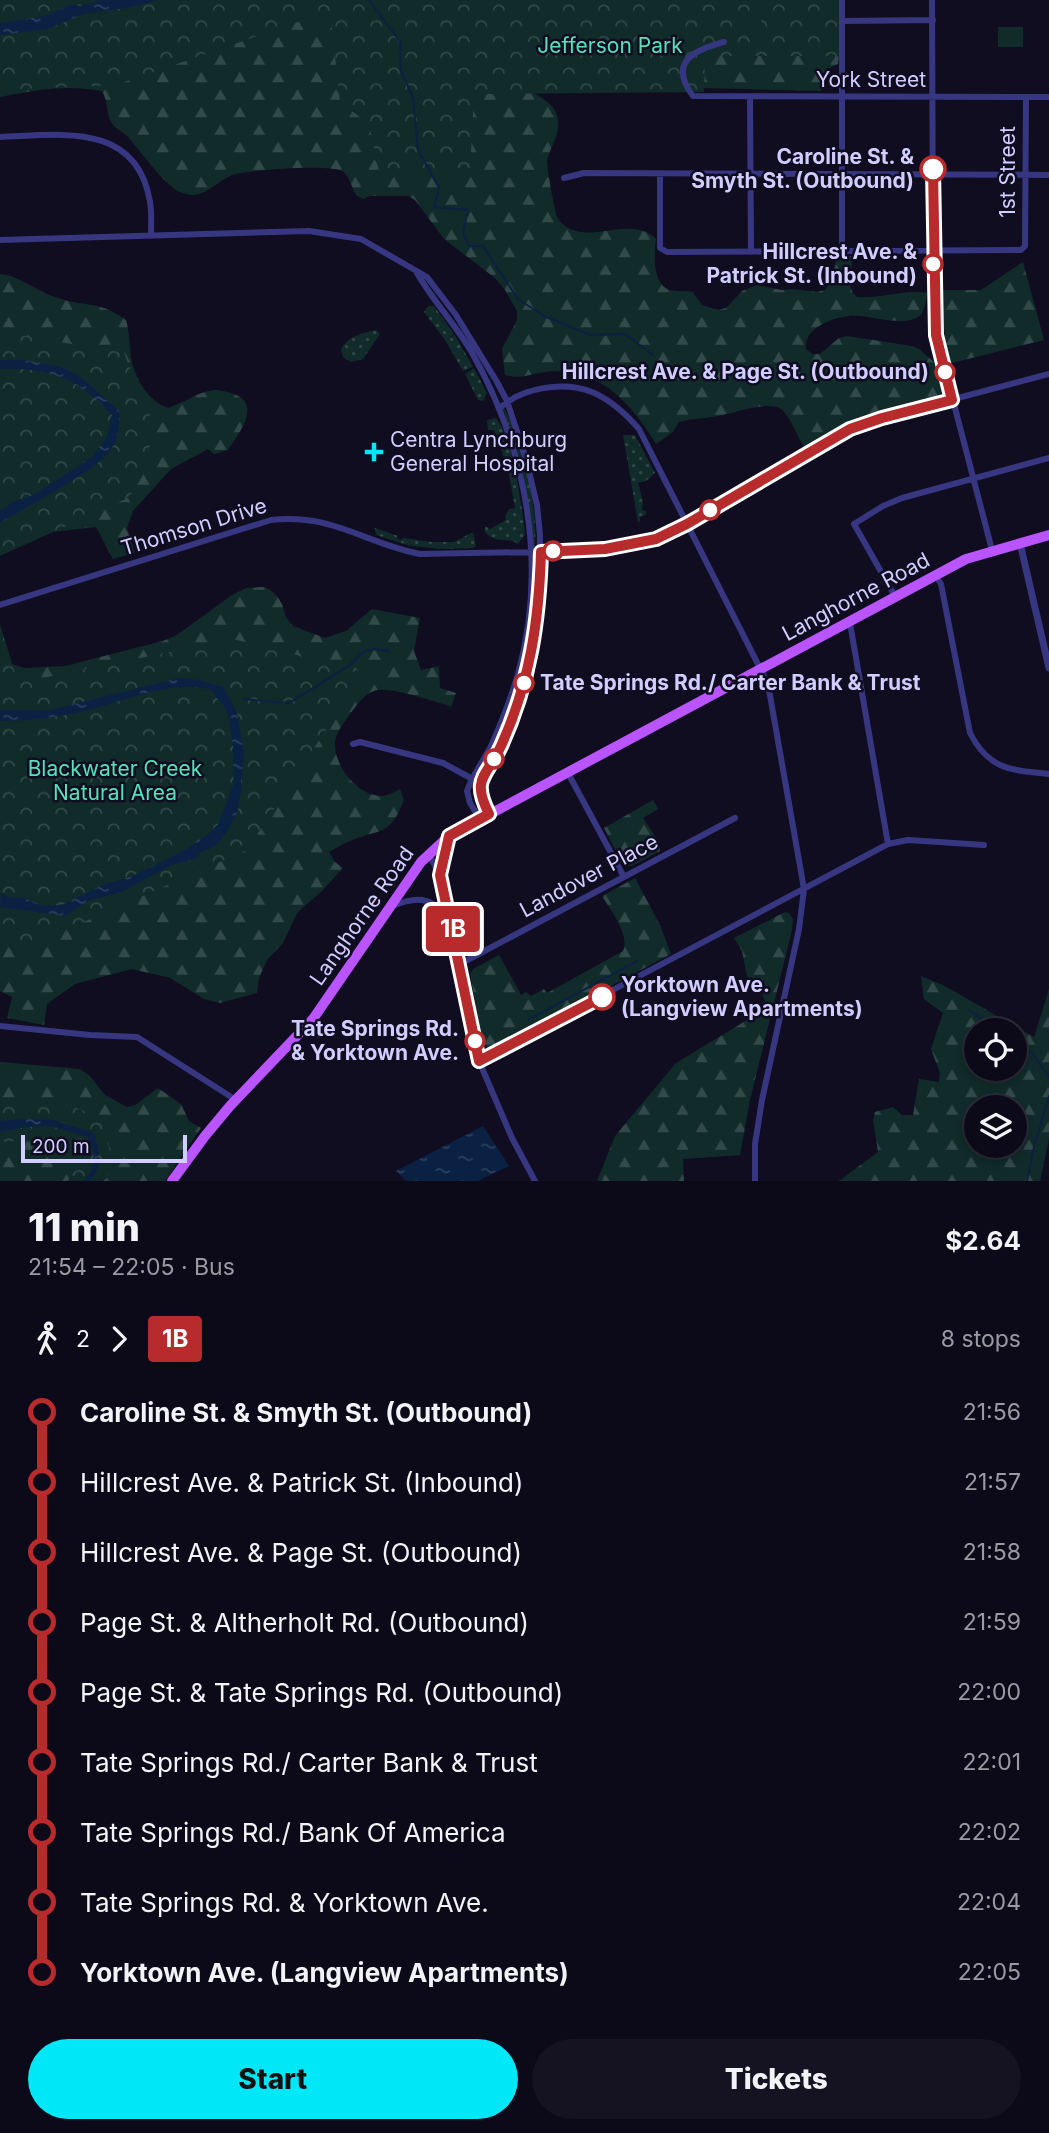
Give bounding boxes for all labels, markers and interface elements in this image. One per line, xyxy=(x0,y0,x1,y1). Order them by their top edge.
park label: Jefferson Park xyxy=(537,33,683,58)
street label: York Street xyxy=(816,67,926,92)
street label: 1st Street xyxy=(995,126,1020,218)
place label: Caroline St. & Smyth St. (Outbound) xyxy=(691,144,915,193)
marker: Caroline St. & Smyth St. (Outbound) xyxy=(920,156,946,182)
place label: Hillcrest Ave. & Patrick St. (Inbound) xyxy=(706,239,918,288)
marker: Hillcrest Ave. & Patrick St. (Inbound) xyxy=(923,254,943,274)
place label: Hillcrest Ave. & Page St. (Outbound) xyxy=(562,359,929,384)
marker: Hillcrest Ave. & Page St. (Outbound) xyxy=(935,362,955,382)
place label: Centra Lynchburg General Hospital xyxy=(390,427,567,476)
marker: Centra Lynchburg General Hospital xyxy=(364,442,384,462)
street label: Thomson Drive xyxy=(118,492,270,561)
unlabelled marker xyxy=(700,500,720,520)
unlabelled marker xyxy=(543,541,563,561)
street label: Langhorne Road xyxy=(778,547,934,646)
place label: Tate Springs Rd./ Carter Bank & Trust xyxy=(540,670,921,695)
marker: Tate Springs Rd./ Carter Bank & Trust xyxy=(514,673,534,693)
unlabelled marker xyxy=(484,749,504,769)
park label: Blackwater Creek Natural Area xyxy=(28,756,203,805)
street label: Landover Place xyxy=(515,829,662,923)
street label: Langhorne Road xyxy=(304,842,419,990)
line badge: 1B xyxy=(421,906,484,952)
text: 1B xyxy=(440,914,466,943)
place label: Yorktown Ave. (Langview Apartments) xyxy=(621,972,863,1021)
marker: Yorktown Ave. (Langview Apartments) xyxy=(589,984,615,1010)
place label: Tate Springs Rd. & Yorktown Ave. xyxy=(291,1016,459,1065)
map controls xyxy=(964,1018,1027,1158)
button: locate xyxy=(964,1018,1027,1081)
marker: Tate Springs Rd. & Yorktown Ave. xyxy=(465,1031,485,1051)
button: layers xyxy=(964,1095,1027,1158)
scale bar xyxy=(21,1132,187,1164)
text: 200 m xyxy=(32,1135,90,1158)
text: 11 min xyxy=(28,1204,140,1250)
text: $2.64 xyxy=(945,1225,1021,1256)
text: 21:54 – 22:05 · Bus xyxy=(28,1253,235,1281)
icon: walk xyxy=(28,1320,66,1358)
icon: forward xyxy=(100,1320,138,1358)
text: 1B xyxy=(162,1324,188,1353)
text: 2 xyxy=(76,1325,90,1353)
text: 8 stops xyxy=(941,1325,1021,1353)
text: Caroline St. & Smyth St. (Outbound) xyxy=(80,1397,532,1428)
text: 21:56 xyxy=(963,1398,1021,1426)
text: Hillcrest Ave. & Patrick St. (Inbound) xyxy=(80,1467,524,1498)
text: 21:57 xyxy=(964,1468,1021,1496)
text: Hillcrest Ave. & Page St. (Outbound) xyxy=(80,1537,522,1568)
text: 21:58 xyxy=(963,1538,1021,1566)
text: Page St. & Altherholt Rd. (Outbound) xyxy=(80,1607,529,1638)
text: 21:59 xyxy=(963,1608,1021,1636)
text: Page St. & Tate Springs Rd. (Outbound) xyxy=(80,1677,563,1708)
text: 22:00 xyxy=(957,1678,1021,1706)
text: Tate Springs Rd./ Carter Bank & Trust xyxy=(80,1747,538,1778)
text: 22:01 xyxy=(962,1748,1021,1776)
text: Tate Springs Rd./ Bank Of America xyxy=(80,1817,506,1848)
text: 22:02 xyxy=(958,1818,1021,1846)
text: Tate Springs Rd. & Yorktown Ave. xyxy=(80,1887,489,1918)
text: 22:04 xyxy=(957,1888,1021,1916)
text: Yorktown Ave. (Langview Apartments) xyxy=(80,1957,569,1988)
text: 22:05 xyxy=(958,1958,1021,1986)
button: Start xyxy=(28,2039,518,2119)
button: Tickets xyxy=(532,2039,1021,2119)

